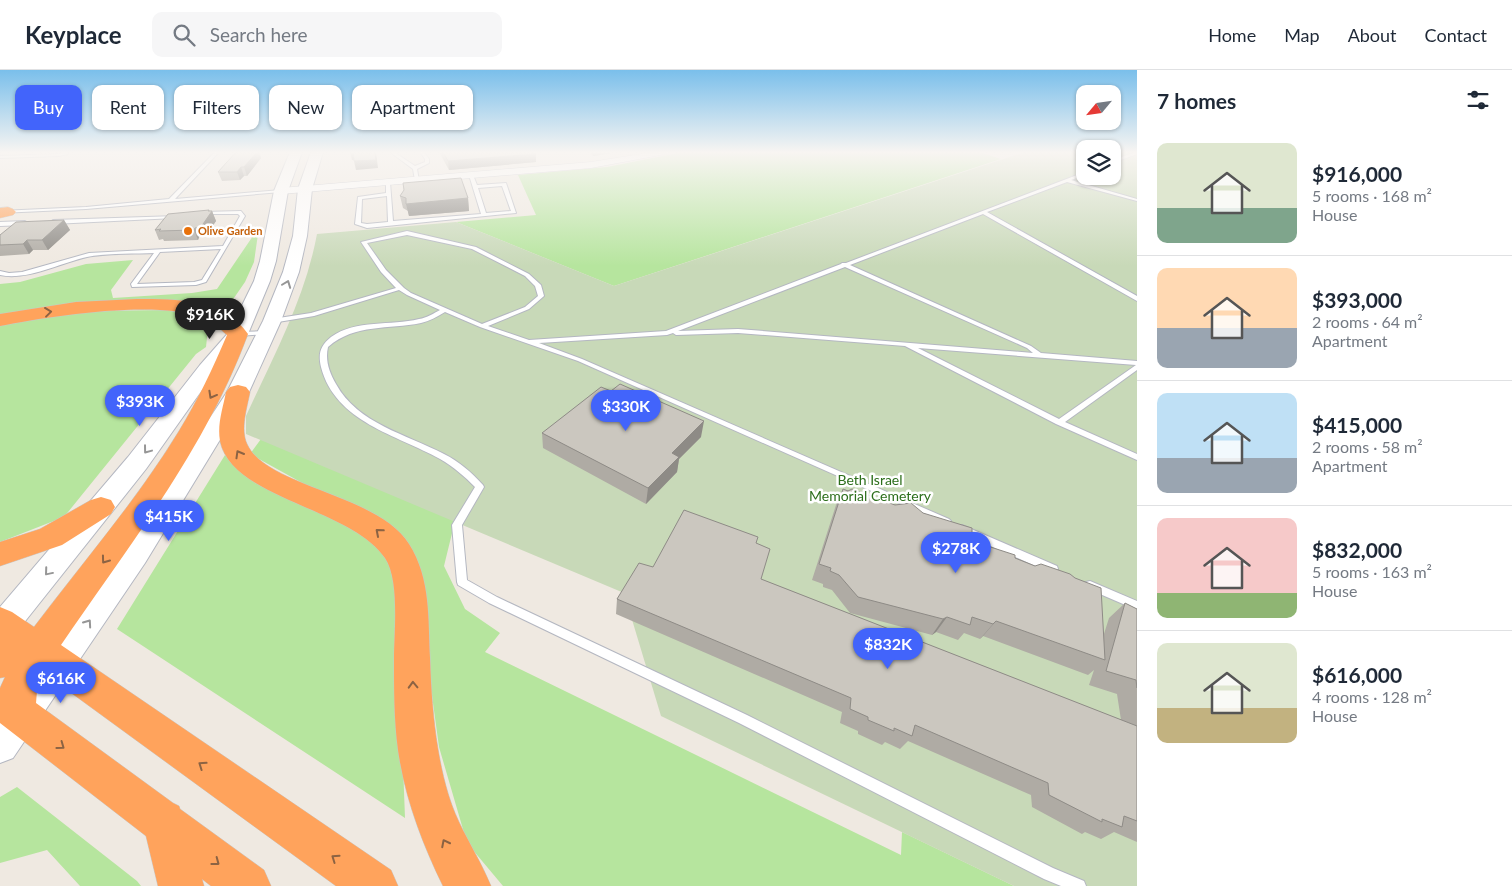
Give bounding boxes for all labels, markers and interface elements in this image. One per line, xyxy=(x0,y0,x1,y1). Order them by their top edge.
search box xyxy=(152,12,502,57)
text: Keyplace xyxy=(25,20,122,49)
icon: search xyxy=(170,21,198,49)
text: Search here xyxy=(210,23,308,46)
text: Home xyxy=(1208,24,1256,46)
text: Map xyxy=(1284,24,1320,46)
text: About xyxy=(1348,24,1397,46)
text: Contact xyxy=(1425,24,1487,46)
chip: Buy xyxy=(15,85,82,130)
chip: Rent xyxy=(92,85,164,130)
chip: Filters xyxy=(174,85,259,130)
chip: New xyxy=(269,85,342,130)
chip: Apartment xyxy=(352,85,473,130)
north arrow xyxy=(1076,85,1121,130)
map controls xyxy=(1076,85,1121,185)
icon: filters xyxy=(1464,86,1492,114)
text: 7 homes xyxy=(1157,88,1236,113)
button: layers xyxy=(1076,140,1121,185)
text: $916,000 xyxy=(1312,161,1402,186)
icon: home xyxy=(1197,163,1257,223)
text: 5 rooms · 168 m² xyxy=(1312,186,1432,205)
text: House xyxy=(1312,205,1357,224)
place label: Olive Garden xyxy=(198,224,262,237)
marker: Olive Garden xyxy=(182,225,194,237)
one-way arrow xyxy=(281,280,291,289)
text: $393,000 xyxy=(1312,287,1402,312)
icon: home xyxy=(1197,288,1257,348)
pin: $916K xyxy=(175,298,245,340)
text: $916K xyxy=(186,304,234,323)
one-way arrow xyxy=(44,307,52,317)
text: 2 rooms · 64 m² xyxy=(1312,312,1423,331)
text: Apartment xyxy=(1312,331,1387,350)
pin: $393K xyxy=(105,384,175,427)
one-way arrow xyxy=(208,389,218,398)
pin: $330K xyxy=(591,390,661,432)
text: $393K xyxy=(116,391,164,410)
text: $330K xyxy=(602,396,650,415)
text: $415,000 xyxy=(1312,412,1402,437)
icon: home xyxy=(1197,413,1257,473)
text: 2 rooms · 58 m² xyxy=(1312,437,1423,456)
one-way arrow xyxy=(144,444,152,453)
one-way arrow xyxy=(235,451,245,460)
text: Apartment xyxy=(1312,456,1387,475)
park label: Beth Israel Memorial Cemetery xyxy=(809,471,932,504)
pin: $415K xyxy=(134,500,204,542)
text: $415K xyxy=(145,506,193,525)
one-way arrow xyxy=(376,529,385,537)
pin: $278K xyxy=(921,532,991,574)
text: $832,000 xyxy=(1312,537,1402,562)
text: $278K xyxy=(932,538,980,557)
icon: home xyxy=(1197,538,1257,598)
one-way arrow xyxy=(102,554,110,563)
text: 5 rooms · 163 m² xyxy=(1312,562,1432,581)
one-way arrow xyxy=(44,566,53,575)
text: House xyxy=(1312,581,1357,600)
one-way arrow xyxy=(82,620,91,629)
pin: $832K xyxy=(853,628,923,670)
text: $832K xyxy=(864,634,912,653)
pin: $616K xyxy=(26,662,96,704)
text: $616,000 xyxy=(1312,662,1402,687)
icon: home xyxy=(1197,663,1257,723)
text: $616K xyxy=(37,668,85,687)
one-way arrow xyxy=(407,681,418,689)
text: 4 rooms · 128 m² xyxy=(1312,687,1432,706)
text: House xyxy=(1312,706,1357,725)
one-way arrow xyxy=(55,740,65,749)
one-way arrow xyxy=(198,762,208,771)
one-way arrow xyxy=(441,839,451,848)
one-way arrow xyxy=(331,855,341,864)
one-way arrow xyxy=(210,856,219,864)

